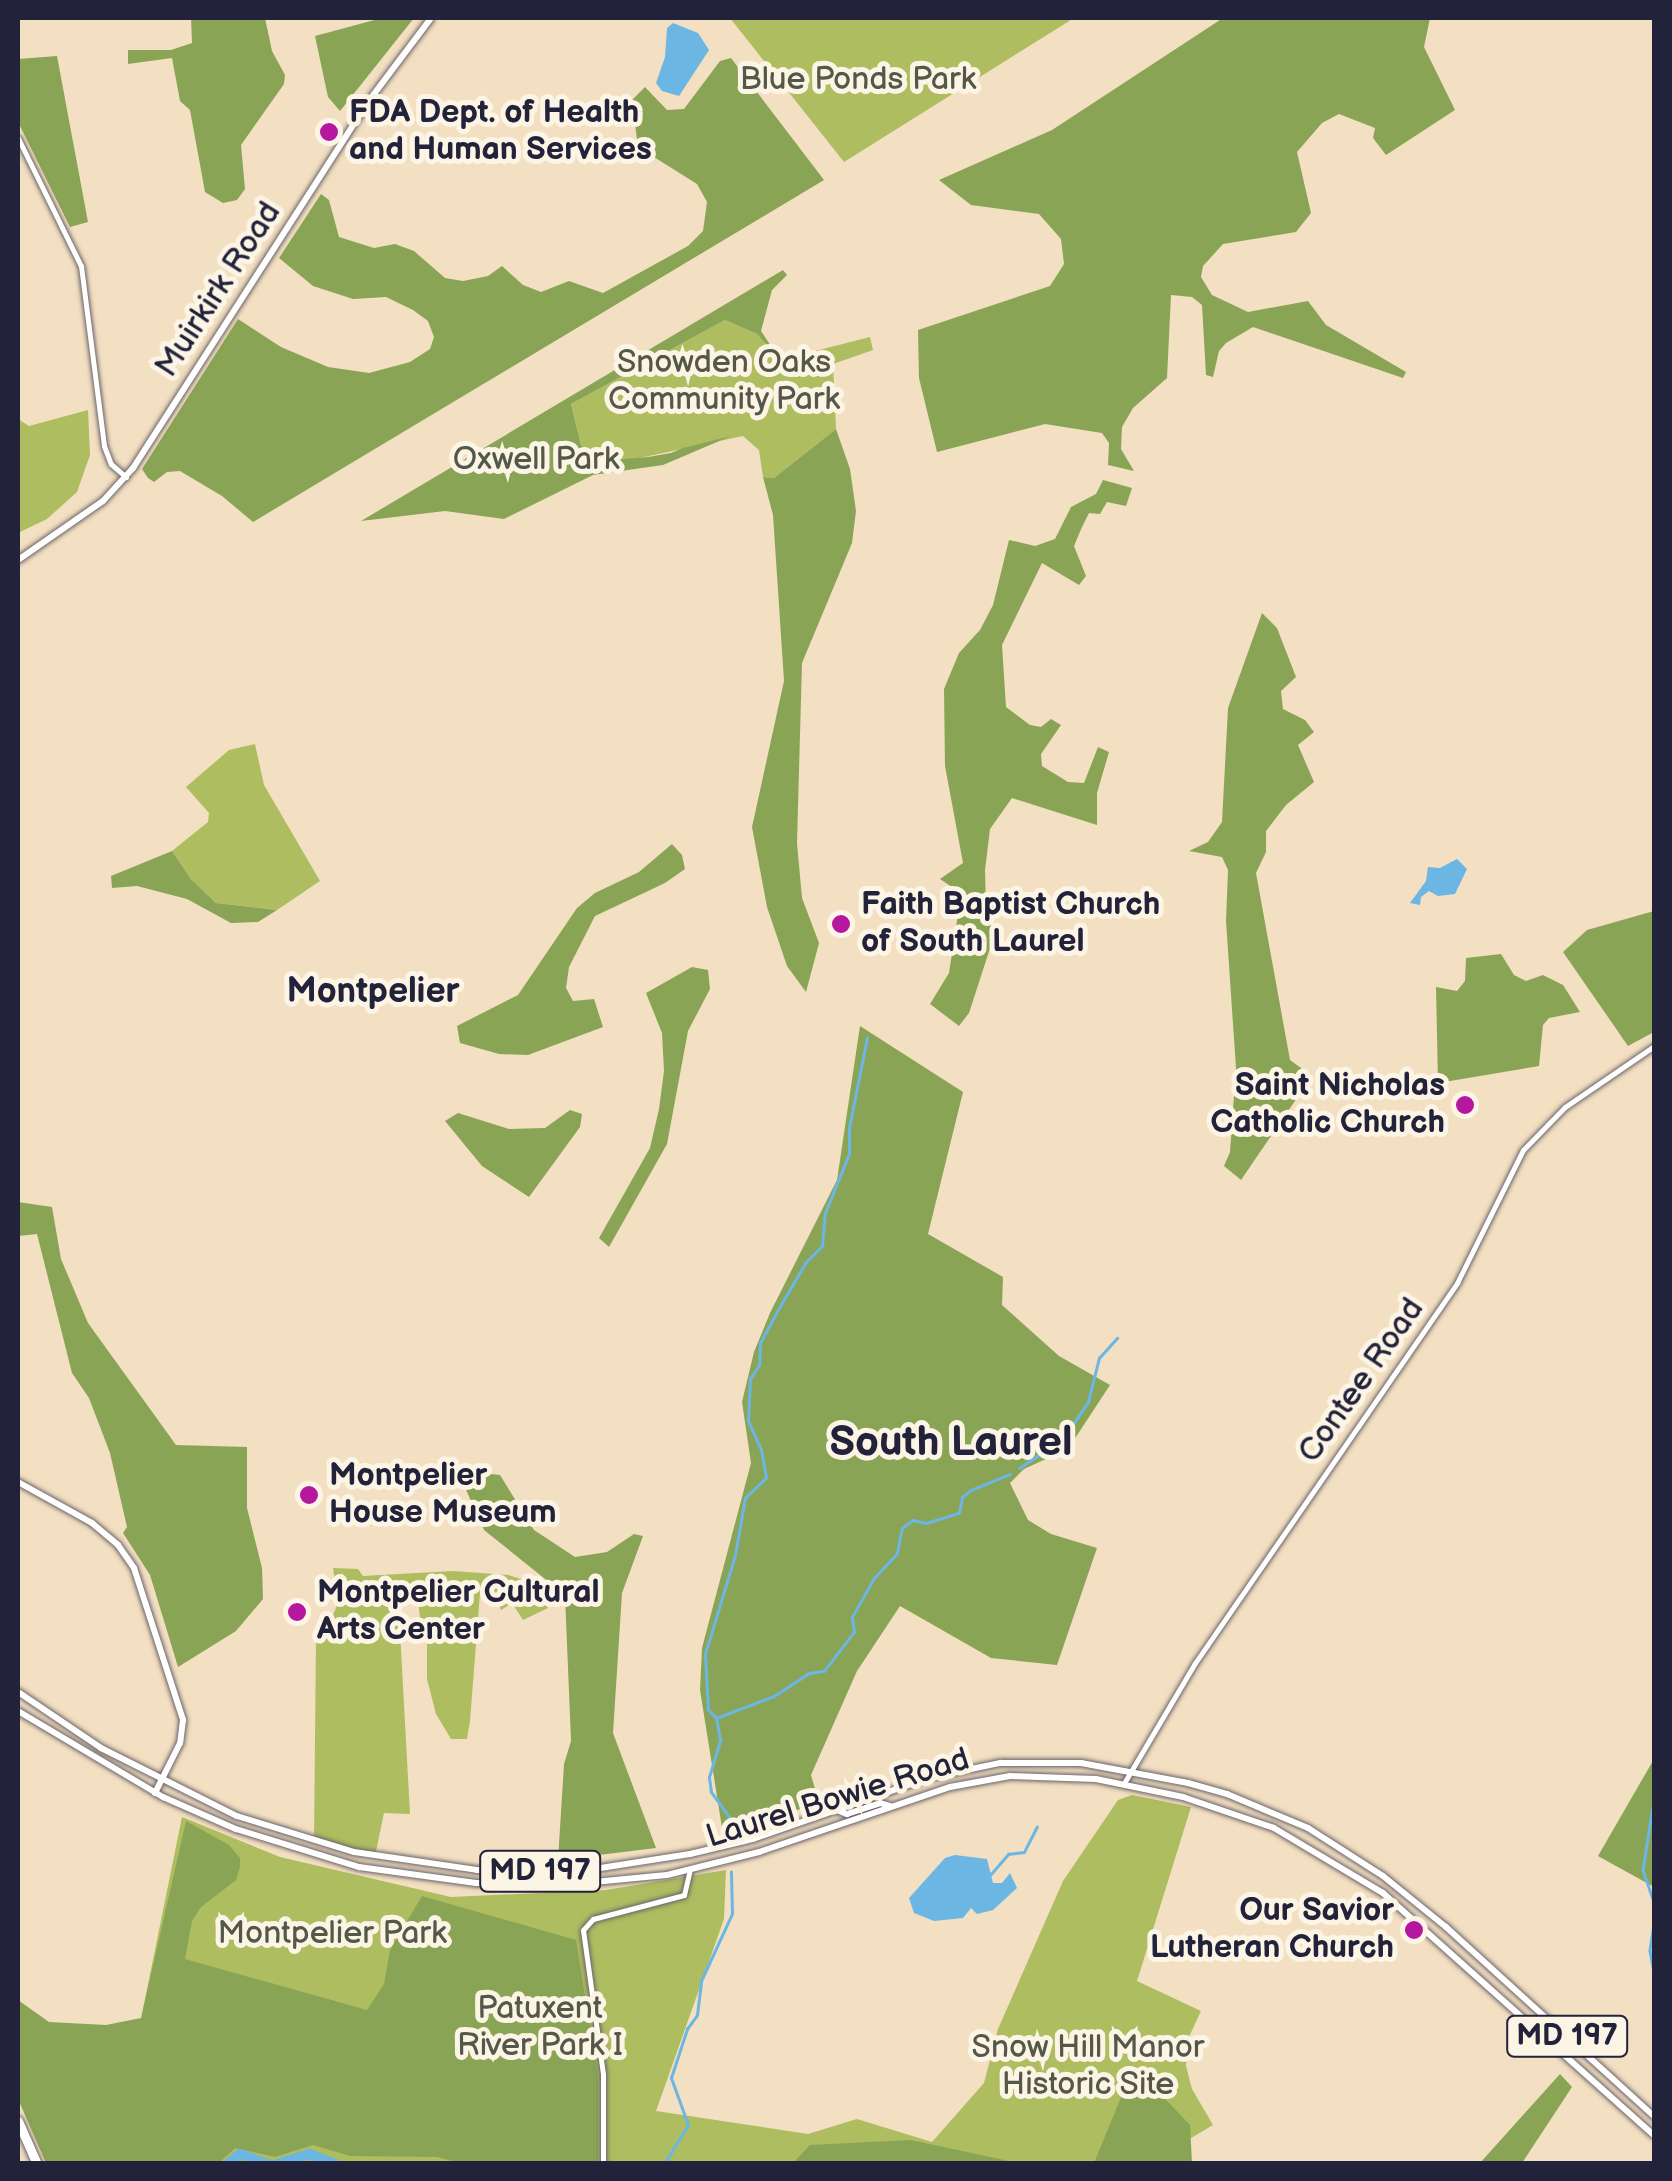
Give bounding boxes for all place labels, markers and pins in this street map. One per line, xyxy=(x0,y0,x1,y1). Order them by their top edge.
place label: FDA Dept. of Health and Human Services xyxy=(349,95,652,170)
marker: FDA Dept. of Health and Human Services xyxy=(318,121,340,143)
place label: Faith Baptist Church of South Laurel xyxy=(861,887,1160,962)
marker: Faith Baptist Church of South Laurel xyxy=(830,913,852,935)
place label: Saint Nicholas Catholic Church xyxy=(1211,1068,1445,1143)
marker: Saint Nicholas Catholic Church xyxy=(1454,1094,1476,1116)
place label: Montpelier House Museum xyxy=(329,1458,557,1533)
marker: Montpelier House Museum xyxy=(298,1484,320,1506)
place label: Montpelier Cultural Arts Center xyxy=(317,1575,600,1650)
marker: Montpelier Cultural Arts Center xyxy=(286,1601,308,1623)
place label: Our Savior Lutheran Church xyxy=(1150,1893,1394,1968)
marker: Our Savior Lutheran Church xyxy=(1403,1919,1425,1941)

